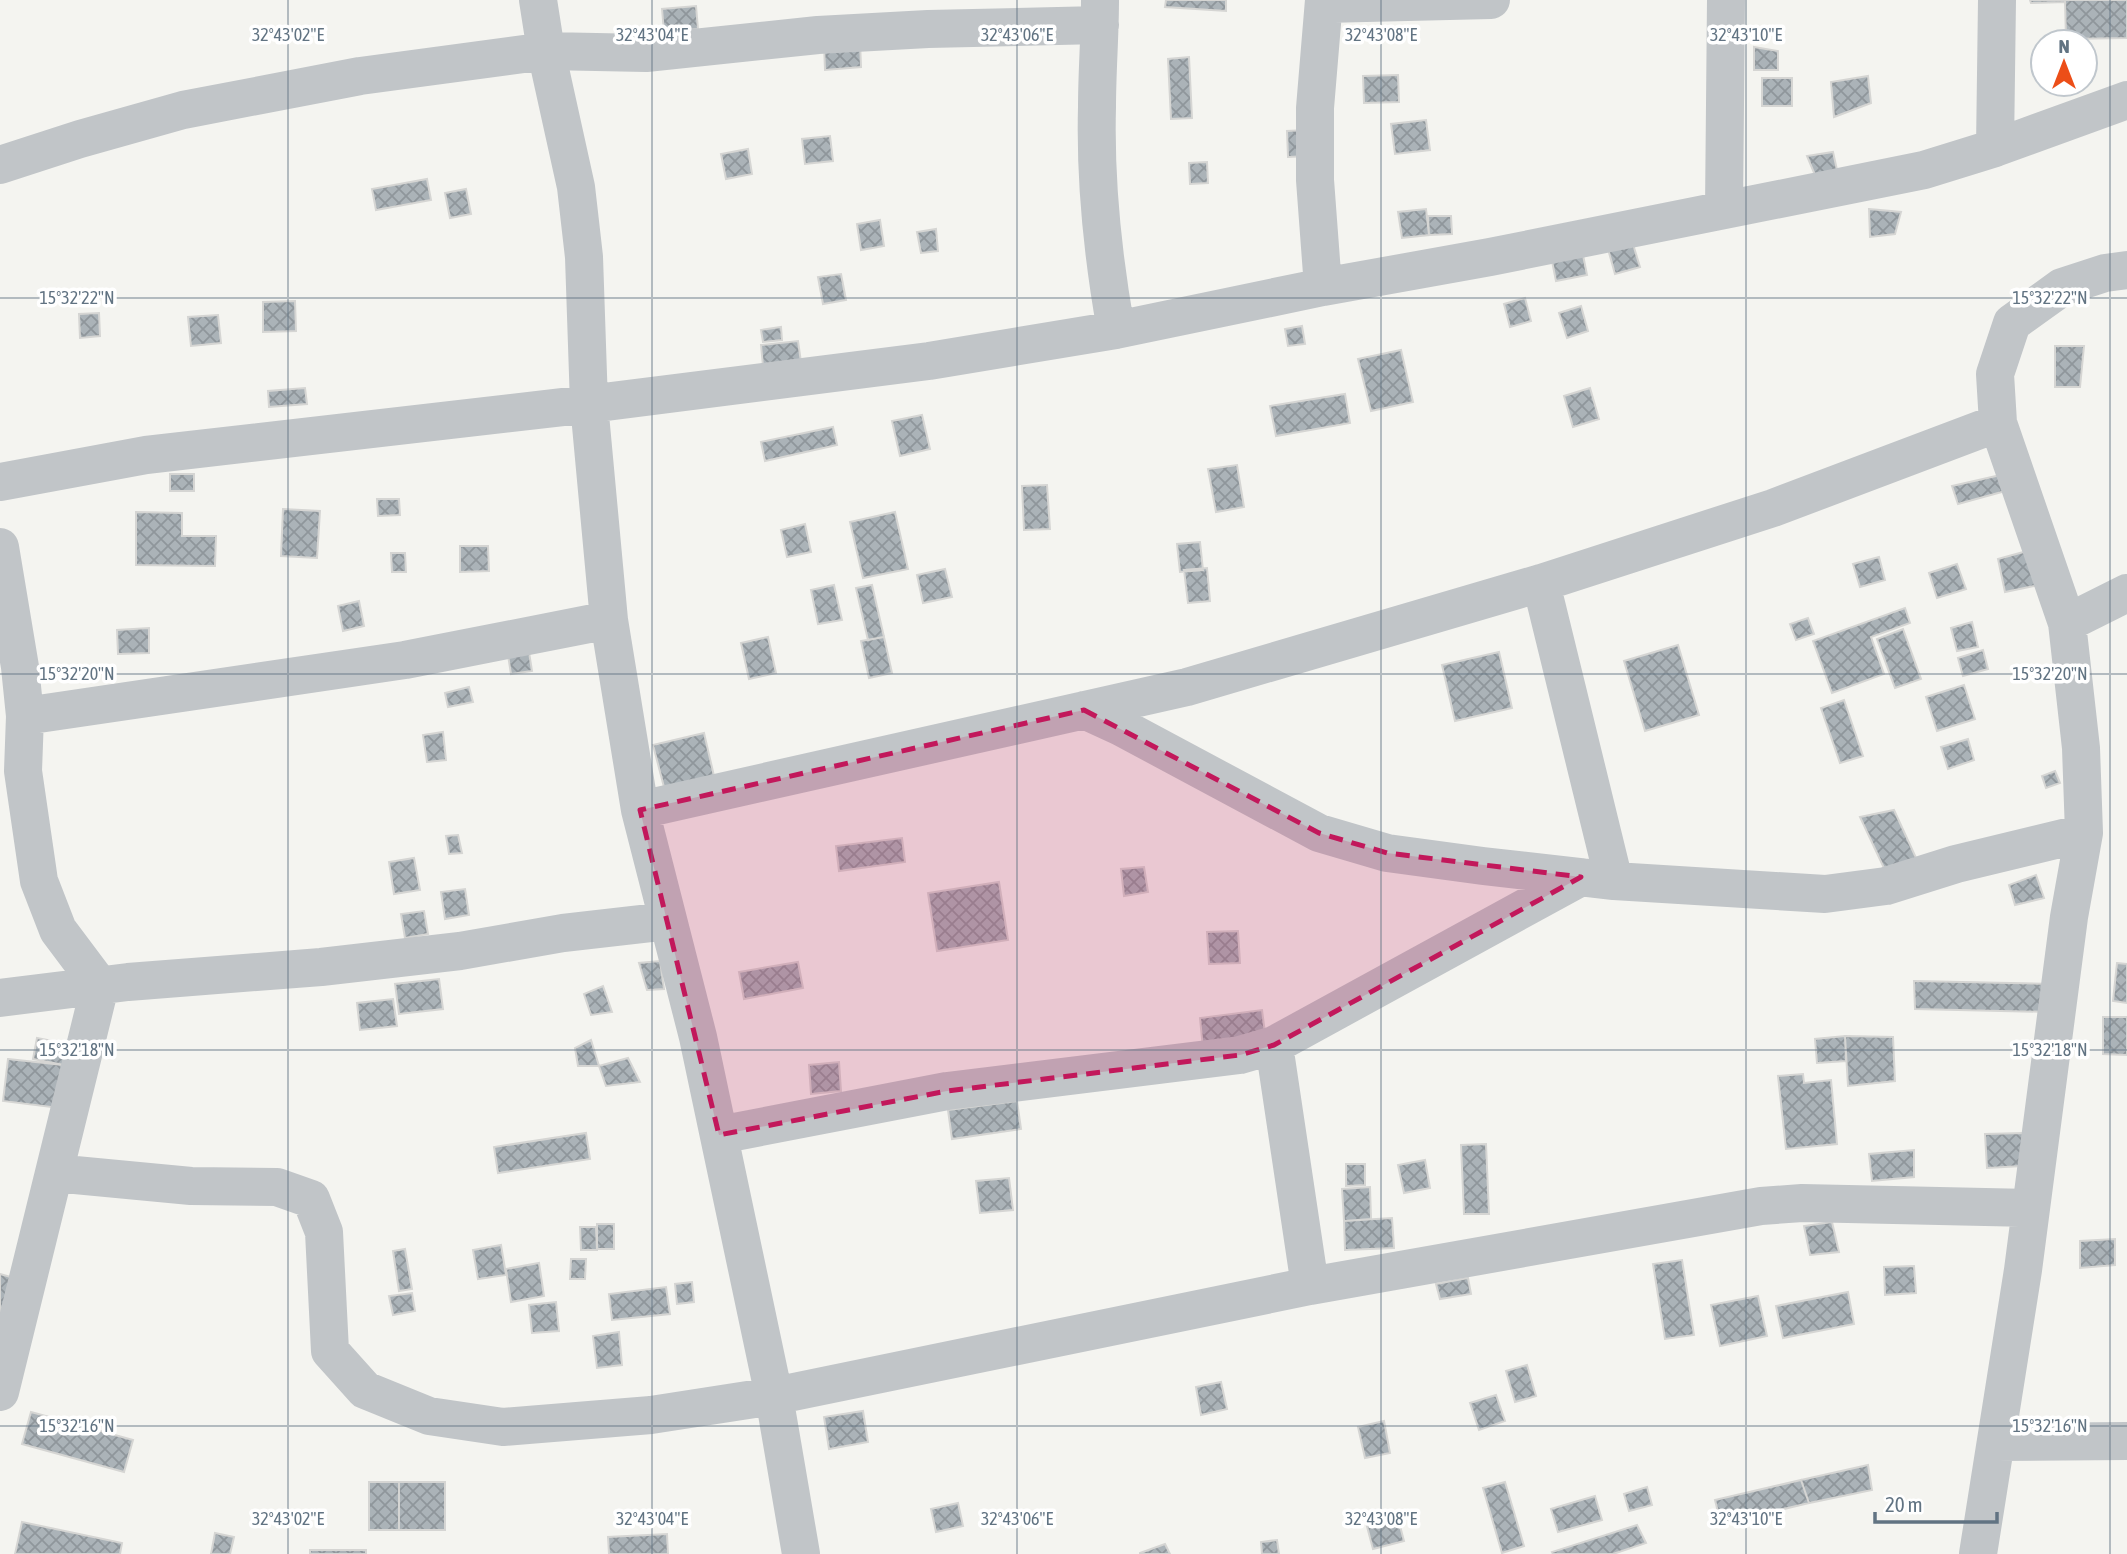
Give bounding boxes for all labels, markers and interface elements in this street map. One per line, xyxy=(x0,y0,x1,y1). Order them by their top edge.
text: 32°43'02"E xyxy=(252,24,324,45)
text: 32°43'04"E xyxy=(616,24,688,45)
text: 32°43'06"E xyxy=(981,24,1053,45)
text: 32°43'08"E xyxy=(1345,24,1417,45)
text: 32°43'10"E xyxy=(1710,24,1782,45)
north arrow xyxy=(2029,28,2099,98)
text: N xyxy=(2058,35,2070,57)
text: 15°32'22"N xyxy=(39,287,115,308)
text: 15°32'22"N xyxy=(2012,287,2088,308)
text: 15°32'20"N xyxy=(39,663,115,684)
text: 15°32'20"N xyxy=(2012,663,2088,684)
text: 15°32'18"N xyxy=(39,1039,115,1060)
text: 15°32'18"N xyxy=(2012,1039,2088,1060)
text: 15°32'16"N xyxy=(39,1415,115,1436)
text: 15°32'16"N xyxy=(2012,1415,2088,1436)
scale bar xyxy=(1875,1480,1997,1524)
text: 20 m xyxy=(1885,1492,1923,1516)
text: 32°43'02"E xyxy=(252,1508,324,1529)
text: 32°43'04"E xyxy=(616,1508,688,1529)
text: 32°43'06"E xyxy=(981,1508,1053,1529)
text: 32°43'08"E xyxy=(1345,1508,1417,1529)
text: 32°43'10"E xyxy=(1710,1508,1782,1529)

